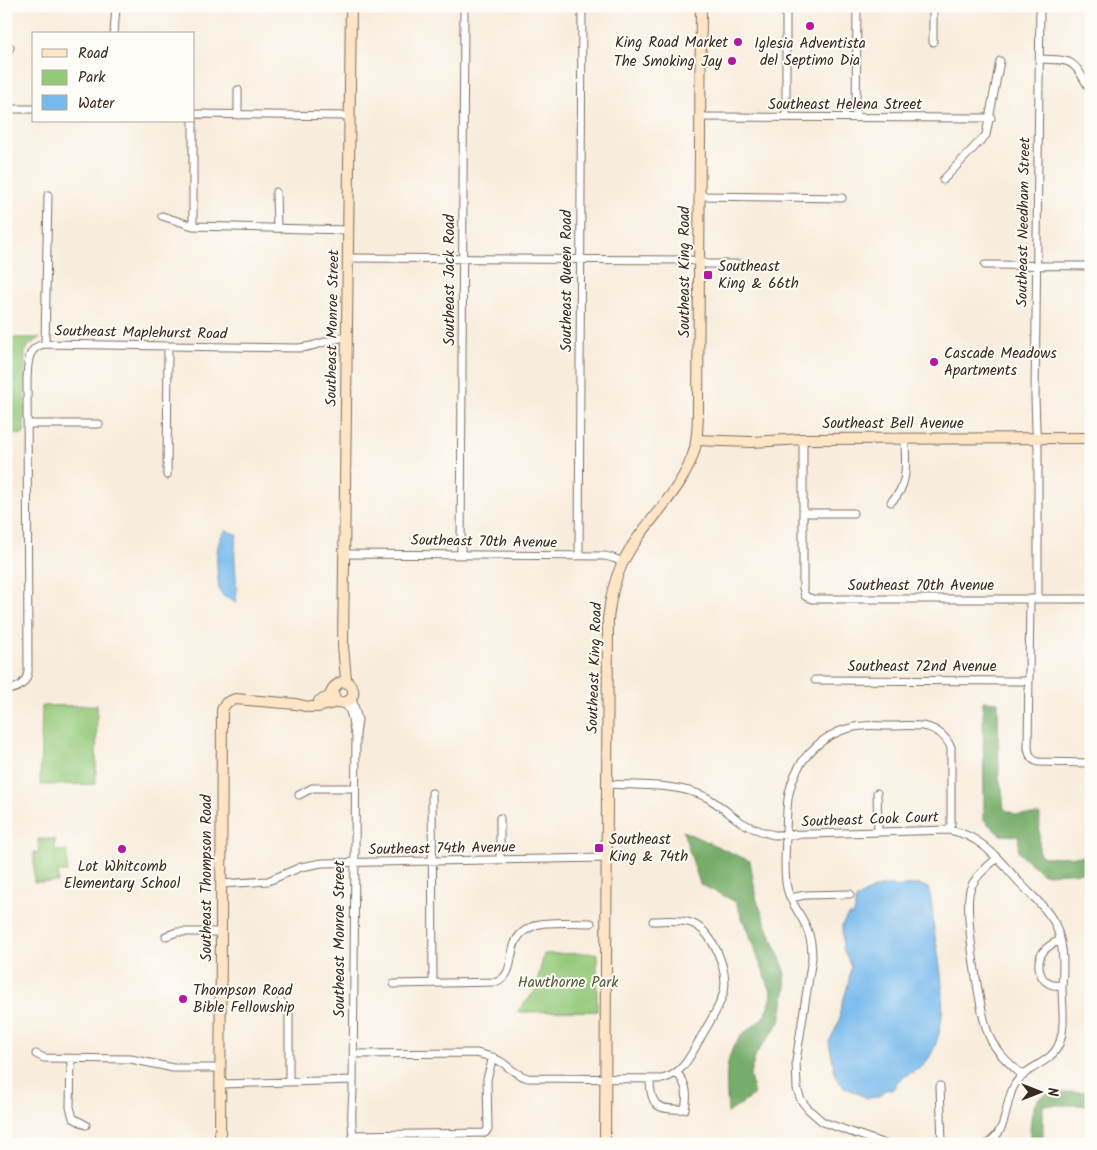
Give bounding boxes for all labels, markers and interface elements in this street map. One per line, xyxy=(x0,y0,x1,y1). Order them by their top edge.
marker: Iglesia Adventista del Septimo Dia xyxy=(804,20,816,32)
place label: King Road Market xyxy=(615,31,728,55)
legend xyxy=(32,32,195,122)
place label: Iglesia Adventista del Septimo Dia xyxy=(754,32,866,73)
marker: King Road Market xyxy=(732,36,744,48)
text: Road xyxy=(78,42,109,66)
place label: The Smoking Jay xyxy=(614,50,723,74)
marker: The Smoking Jay xyxy=(726,55,738,67)
text: Park xyxy=(78,66,106,90)
text: Water xyxy=(78,92,115,116)
street label: Southeast Helena Street xyxy=(768,93,922,117)
street label: Southeast Needham Street xyxy=(1011,137,1037,307)
street label: Southeast King Road xyxy=(673,206,697,338)
street label: Southeast Queen Road xyxy=(555,209,579,352)
street label: Southeast Jack Road xyxy=(438,214,462,346)
street label: Southeast Monroe Street xyxy=(320,249,346,407)
place label: Southeast King & 66th xyxy=(718,255,799,296)
marker: Southeast King & 66th xyxy=(702,269,714,281)
street label: Southeast Maplehurst Road xyxy=(54,319,228,347)
place label: Cascade Meadows Apartments xyxy=(944,342,1057,383)
marker: Cascade Meadows Apartments xyxy=(928,356,940,368)
street label: Southeast Bell Avenue xyxy=(822,412,964,436)
street label: Southeast 70th Avenue xyxy=(411,529,558,555)
street label: Southeast 70th Avenue xyxy=(848,574,994,598)
street label: Southeast King Road xyxy=(581,601,609,734)
street label: Southeast 72nd Avenue xyxy=(847,655,997,679)
street label: Southeast Thompson Road xyxy=(195,794,219,962)
street label: Southeast Cook Court xyxy=(801,806,939,834)
place label: Southeast King & 74th xyxy=(609,828,688,869)
street label: Southeast 74th Avenue xyxy=(368,836,516,862)
marker: Southeast King & 74th xyxy=(593,842,605,854)
marker: Lot Whitcomb Elementary School xyxy=(116,843,128,855)
place label: Lot Whitcomb Elementary School xyxy=(64,855,181,896)
street label: Southeast Monroe Street xyxy=(328,860,352,1018)
park label: Hawthorne Park xyxy=(518,971,619,995)
place label: Thompson Road Bible Fellowship xyxy=(193,979,294,1020)
marker: Thompson Road Bible Fellowship xyxy=(177,993,189,1005)
north arrow xyxy=(1014,1068,1064,1118)
text: N xyxy=(1041,1088,1063,1097)

